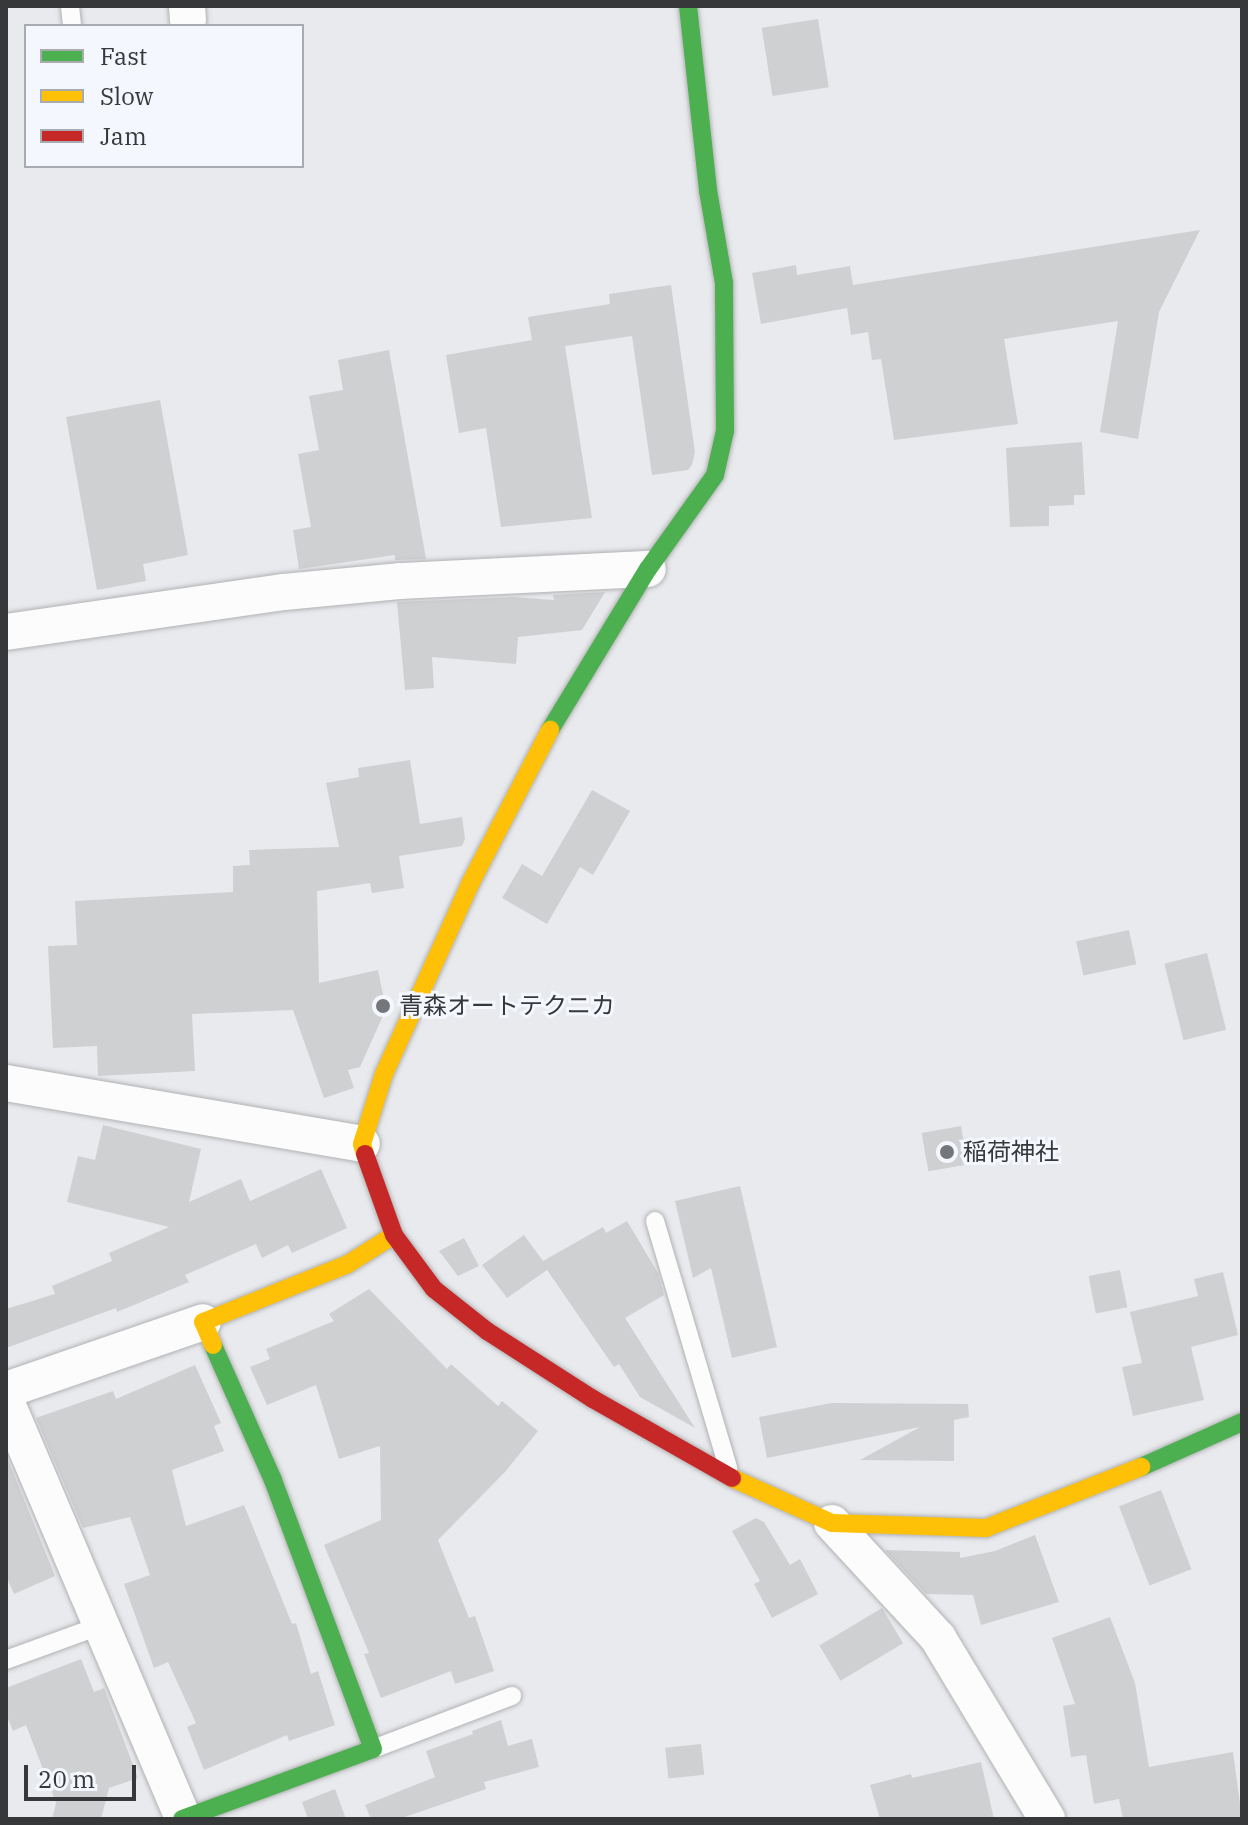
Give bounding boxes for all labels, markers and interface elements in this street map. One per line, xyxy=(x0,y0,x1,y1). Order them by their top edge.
legend xyxy=(24,24,304,168)
text: Fast xyxy=(100,40,147,72)
text: Slow xyxy=(100,80,153,112)
text: Jam xyxy=(100,120,147,152)
place label: 青森オートテクニカ xyxy=(399,992,615,1020)
marker: 青森オートテクニカ xyxy=(374,997,392,1015)
place label: 稲荷神社 xyxy=(963,1138,1059,1166)
marker: 稲荷神社 xyxy=(938,1143,956,1161)
scale bar xyxy=(28,1749,140,1799)
text: 20 m xyxy=(38,1763,95,1795)

